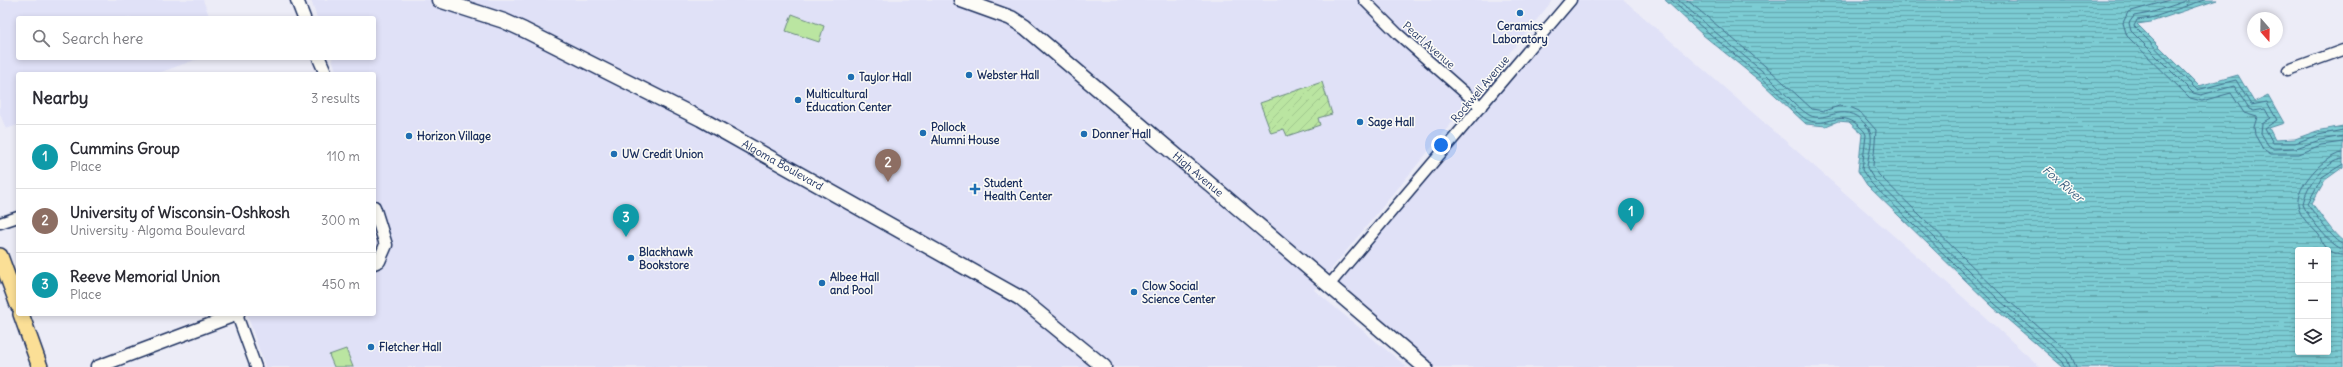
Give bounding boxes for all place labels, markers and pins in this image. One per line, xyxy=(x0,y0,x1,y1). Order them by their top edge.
marker: Ceramics Laboratory xyxy=(1515,8,1525,18)
place label: Ceramics Laboratory xyxy=(1492,19,1548,47)
place label: Webster Hall xyxy=(977,68,1039,82)
place label: Taylor Hall xyxy=(859,70,911,85)
marker: Webster Hall xyxy=(964,70,974,80)
marker: Taylor Hall xyxy=(846,72,856,82)
place label: Multicultural Education Center xyxy=(806,87,892,114)
marker: Multicultural Education Center xyxy=(793,95,803,105)
place label: Sage Hall xyxy=(1368,115,1414,130)
marker: Sage Hall xyxy=(1355,117,1365,127)
place label: Pollock Alumni House xyxy=(931,120,1000,147)
place label: Donner Hall xyxy=(1092,127,1151,141)
marker: Pollock Alumni House xyxy=(918,128,928,138)
place label: Horizon Village xyxy=(417,129,491,144)
marker: Donner Hall xyxy=(1079,129,1089,139)
marker: Horizon Village xyxy=(404,131,414,141)
place label: UW Credit Union xyxy=(622,147,704,161)
marker: UW Credit Union xyxy=(609,149,619,159)
pin: 2 xyxy=(875,149,901,182)
place label: Student Health Center xyxy=(984,176,1053,203)
marker: Student Health Center xyxy=(969,183,981,195)
pin: 1 xyxy=(1618,198,1644,231)
pin: 3 xyxy=(613,204,639,237)
place label: Blackhawk Bookstore xyxy=(639,245,693,272)
marker: Blackhawk Bookstore xyxy=(626,253,636,263)
place label: Albee Hall and Pool xyxy=(830,270,879,297)
marker: Albee Hall and Pool xyxy=(817,278,827,288)
place label: Clow Social Science Center xyxy=(1142,279,1216,306)
marker: Clow Social Science Center xyxy=(1129,287,1139,297)
place label: Fletcher Hall xyxy=(379,340,441,354)
marker: Fletcher Hall xyxy=(366,342,376,352)

